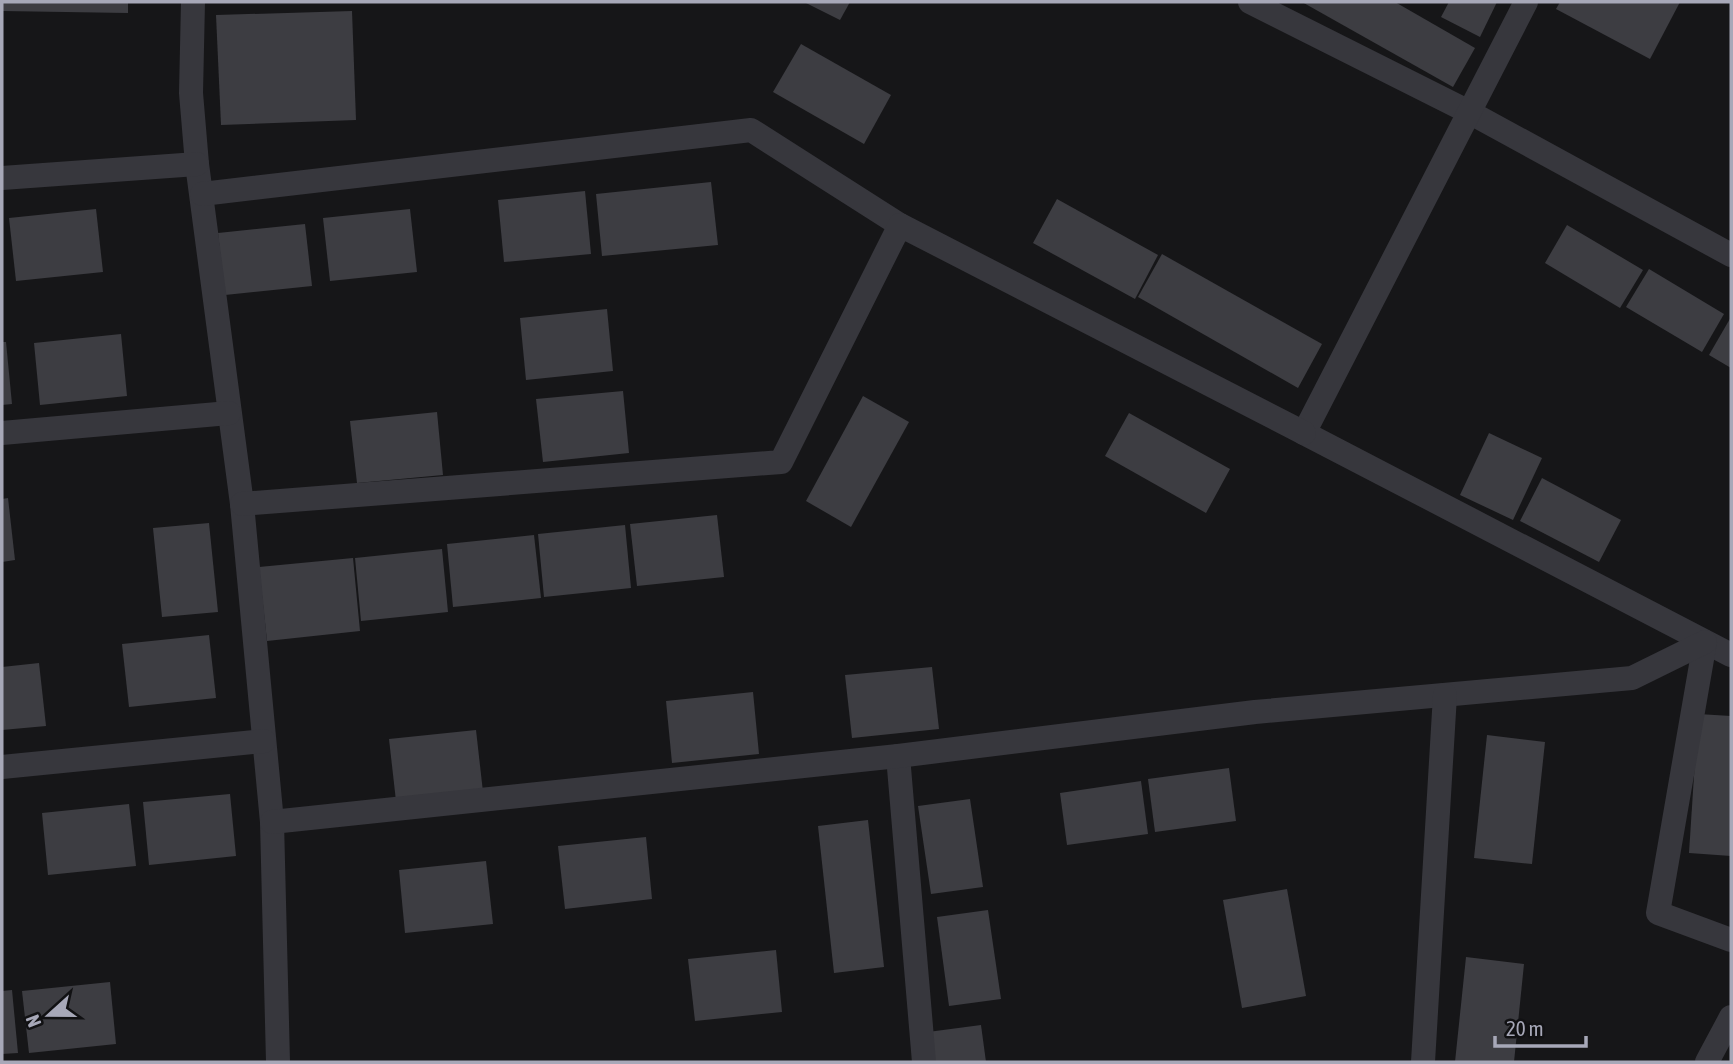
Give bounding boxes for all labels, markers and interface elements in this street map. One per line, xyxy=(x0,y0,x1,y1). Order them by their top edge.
north arrow xyxy=(14,980,84,1050)
scale bar xyxy=(1495,1004,1586,1048)
text: N xyxy=(21,1012,45,1030)
text: 20 m xyxy=(1506,1016,1544,1040)

